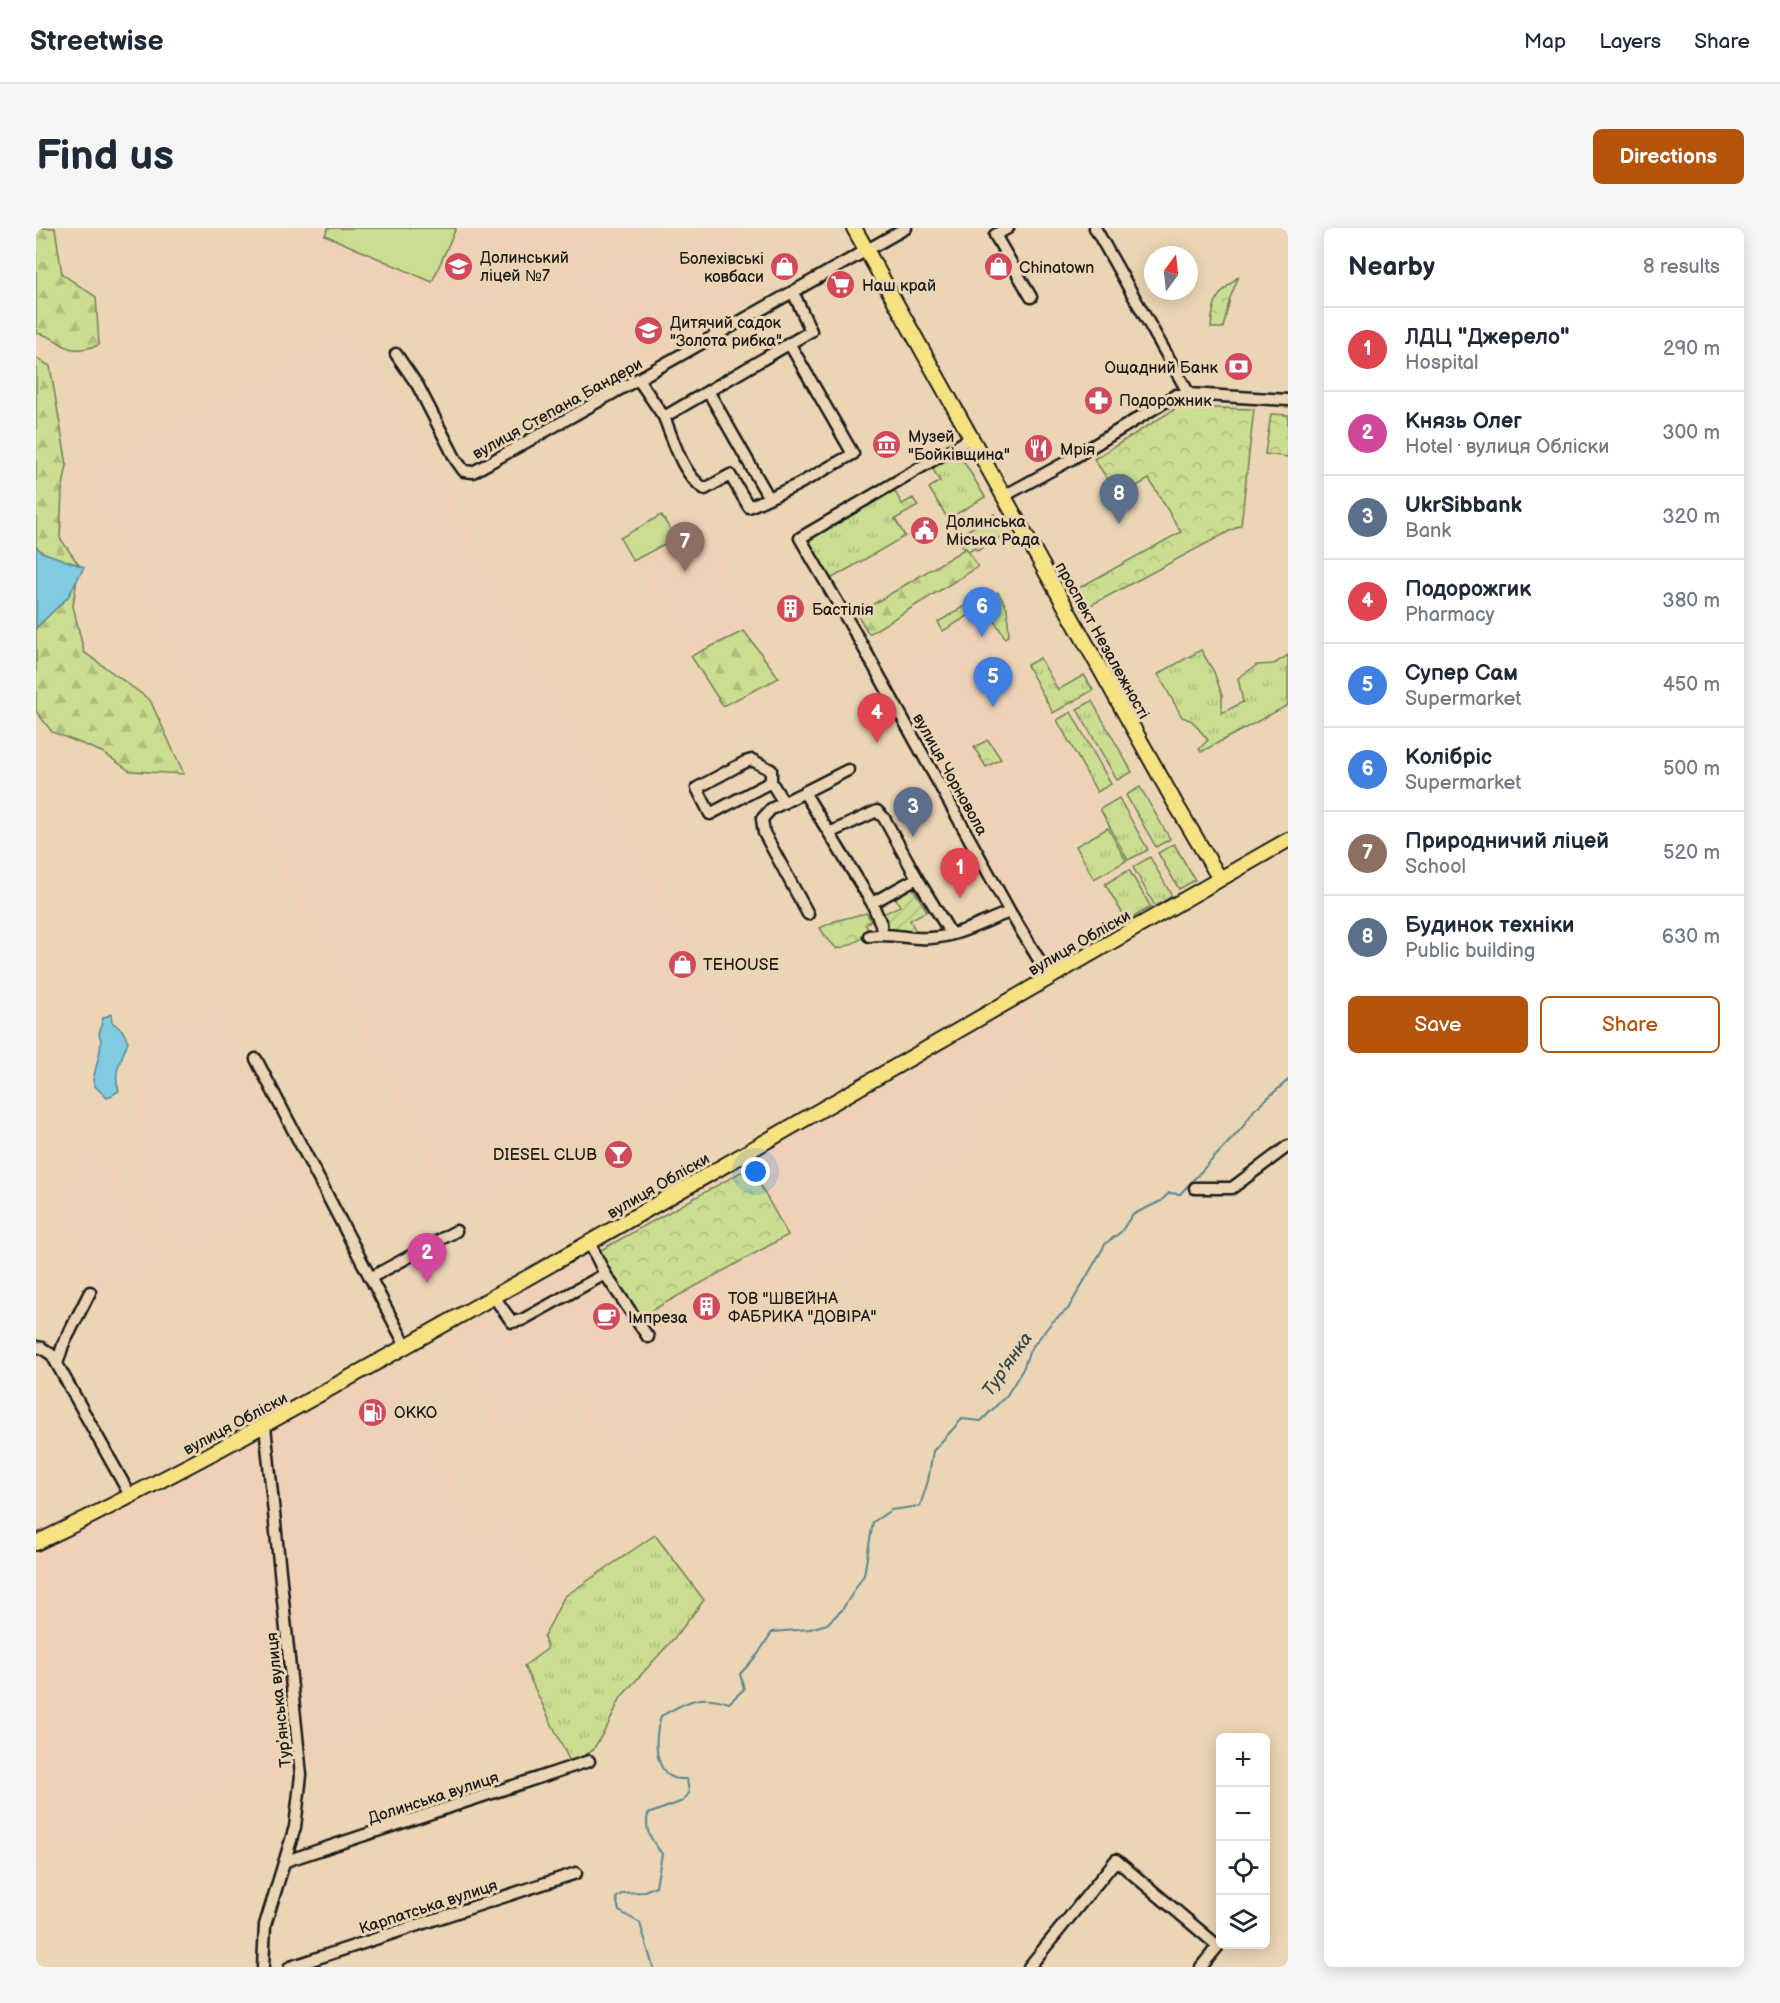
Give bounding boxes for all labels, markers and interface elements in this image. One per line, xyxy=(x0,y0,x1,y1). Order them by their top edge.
text: Streetwise xyxy=(30,25,163,58)
text: Map xyxy=(1524,29,1566,54)
text: Layers xyxy=(1599,29,1661,54)
text: Share xyxy=(1694,29,1750,54)
button: Directions xyxy=(1593,129,1744,184)
text: Find us xyxy=(36,131,174,182)
north arrow xyxy=(1144,246,1198,300)
place label: Долинський ліцей №7 xyxy=(480,249,569,286)
school or university icon: Долинський ліцей №7 xyxy=(443,250,475,282)
place label: Болехівські ковбаси xyxy=(679,250,764,287)
shop icon: Болехівські ковбаси xyxy=(769,251,801,283)
shop icon: Chinatown xyxy=(982,251,1014,283)
text: Nearby xyxy=(1348,252,1435,283)
text: 8 results xyxy=(1643,255,1720,279)
place label: Chinatown xyxy=(1019,259,1094,278)
supermarket icon: Наш край xyxy=(825,269,857,301)
place label: Наш край xyxy=(862,277,936,296)
place label: Дитячий садок "Золота рибка" xyxy=(670,314,782,351)
school or university icon: Дитячий садок "Золота рибка" xyxy=(633,315,665,347)
text: ЛДЦ "Джерело" xyxy=(1405,324,1570,351)
text: 1 xyxy=(1363,337,1372,361)
text: 290 m xyxy=(1663,337,1720,361)
bank icon: Ощадний Банк xyxy=(1223,351,1255,383)
text: Hospital xyxy=(1405,351,1478,375)
street label: вулиця Степана Бандери xyxy=(469,355,646,464)
place label: Ощадний Банк xyxy=(1105,359,1218,378)
pharmacy icon: Подорожник xyxy=(1082,384,1114,416)
place label: Подорожник xyxy=(1119,392,1212,411)
text: Князь Олег xyxy=(1405,408,1522,435)
text: 2 xyxy=(1362,421,1373,445)
text: 300 m xyxy=(1662,421,1720,445)
place label: Музей "Бойківщина" xyxy=(908,428,1010,465)
museum icon: Музей "Бойківщина" xyxy=(871,429,903,461)
restaurant icon: Мрія xyxy=(1023,433,1055,465)
text: Hotel · вулиця Обліски xyxy=(1405,435,1609,459)
place label: Мрія xyxy=(1060,441,1095,460)
pin: 8 xyxy=(1100,474,1138,524)
text: UkrSibbank xyxy=(1405,492,1522,519)
text: 3 xyxy=(1362,505,1373,529)
text: 320 m xyxy=(1662,505,1720,529)
place label: Долинська Міська Рада xyxy=(946,513,1040,550)
public building icon: Долинська Міська Рада xyxy=(909,514,941,546)
text: Bank xyxy=(1405,519,1451,543)
pin: 7 xyxy=(666,522,704,572)
street label: проспект Незалежності xyxy=(1051,559,1153,723)
text: Подорожгик xyxy=(1405,576,1531,603)
pin: 6 xyxy=(962,588,1002,637)
text: 4 xyxy=(1362,589,1373,613)
text: 380 m xyxy=(1662,589,1720,613)
building icon: Бастілія xyxy=(775,593,807,625)
place label: Бастілія xyxy=(812,601,874,620)
text: Pharmacy xyxy=(1405,603,1495,627)
pin: 5 xyxy=(974,658,1012,707)
text: Супер Сам xyxy=(1405,660,1518,687)
text: 5 xyxy=(1362,673,1373,697)
text: 450 m xyxy=(1663,673,1720,697)
text: Supermarket xyxy=(1405,687,1521,711)
pin: 4 xyxy=(858,694,896,743)
street label: вулиця Чорновола xyxy=(908,710,991,840)
text: Колібріс xyxy=(1405,744,1492,771)
text: 6 xyxy=(1361,757,1374,781)
text: 500 m xyxy=(1663,757,1720,781)
text: Supermarket xyxy=(1405,771,1521,795)
pin: 3 xyxy=(894,788,932,837)
text: Природничий ліцей xyxy=(1405,828,1609,855)
text: 7 xyxy=(1362,841,1373,865)
text: 520 m xyxy=(1663,841,1720,865)
pin: 1 xyxy=(940,848,980,898)
text: School xyxy=(1405,855,1466,879)
street label: вулиця Обліски xyxy=(1025,906,1134,980)
text: Будинок техніки xyxy=(1405,912,1575,939)
text: 8 xyxy=(1361,925,1374,949)
text: 630 m xyxy=(1662,925,1720,949)
text: Public building xyxy=(1405,939,1535,963)
shop icon: TEHOUSE xyxy=(666,948,698,980)
place label: TEHOUSE xyxy=(703,956,779,975)
button: Save xyxy=(1348,996,1528,1053)
button: Share xyxy=(1540,996,1720,1053)
bar icon: DIESEL CLUB xyxy=(602,1138,634,1170)
place label: DIESEL CLUB xyxy=(493,1146,597,1165)
street label: вулиця Обліски xyxy=(604,1149,713,1223)
your location xyxy=(741,1157,770,1186)
pin: 2 xyxy=(408,1234,446,1283)
place label: ТОВ "ШВЕЙНА ФАБРИКА "ДОВІРА" xyxy=(728,1290,877,1327)
building icon: ТОВ "ШВЕЙНА ФАБРИКА "ДОВІРА" xyxy=(691,1291,723,1323)
cafe icon: Імпреза xyxy=(591,1301,623,1333)
place label: Імпреза xyxy=(628,1309,688,1328)
water label: Тур'янка xyxy=(978,1328,1037,1400)
street label: вулиця Обліски xyxy=(180,1389,291,1460)
fuel station icon: ОККО xyxy=(357,1396,389,1428)
place label: ОККО xyxy=(394,1404,438,1423)
street label: Турʼянська вулиця xyxy=(263,1631,296,1768)
map controls xyxy=(1216,1733,1270,1949)
button: + xyxy=(1216,1733,1270,1787)
street label: Долинська вулиця xyxy=(366,1768,501,1829)
button: − xyxy=(1216,1787,1270,1841)
button: locate xyxy=(1216,1841,1270,1895)
street label: Карпатська вулиця xyxy=(357,1876,500,1939)
button: layers xyxy=(1216,1895,1270,1949)

